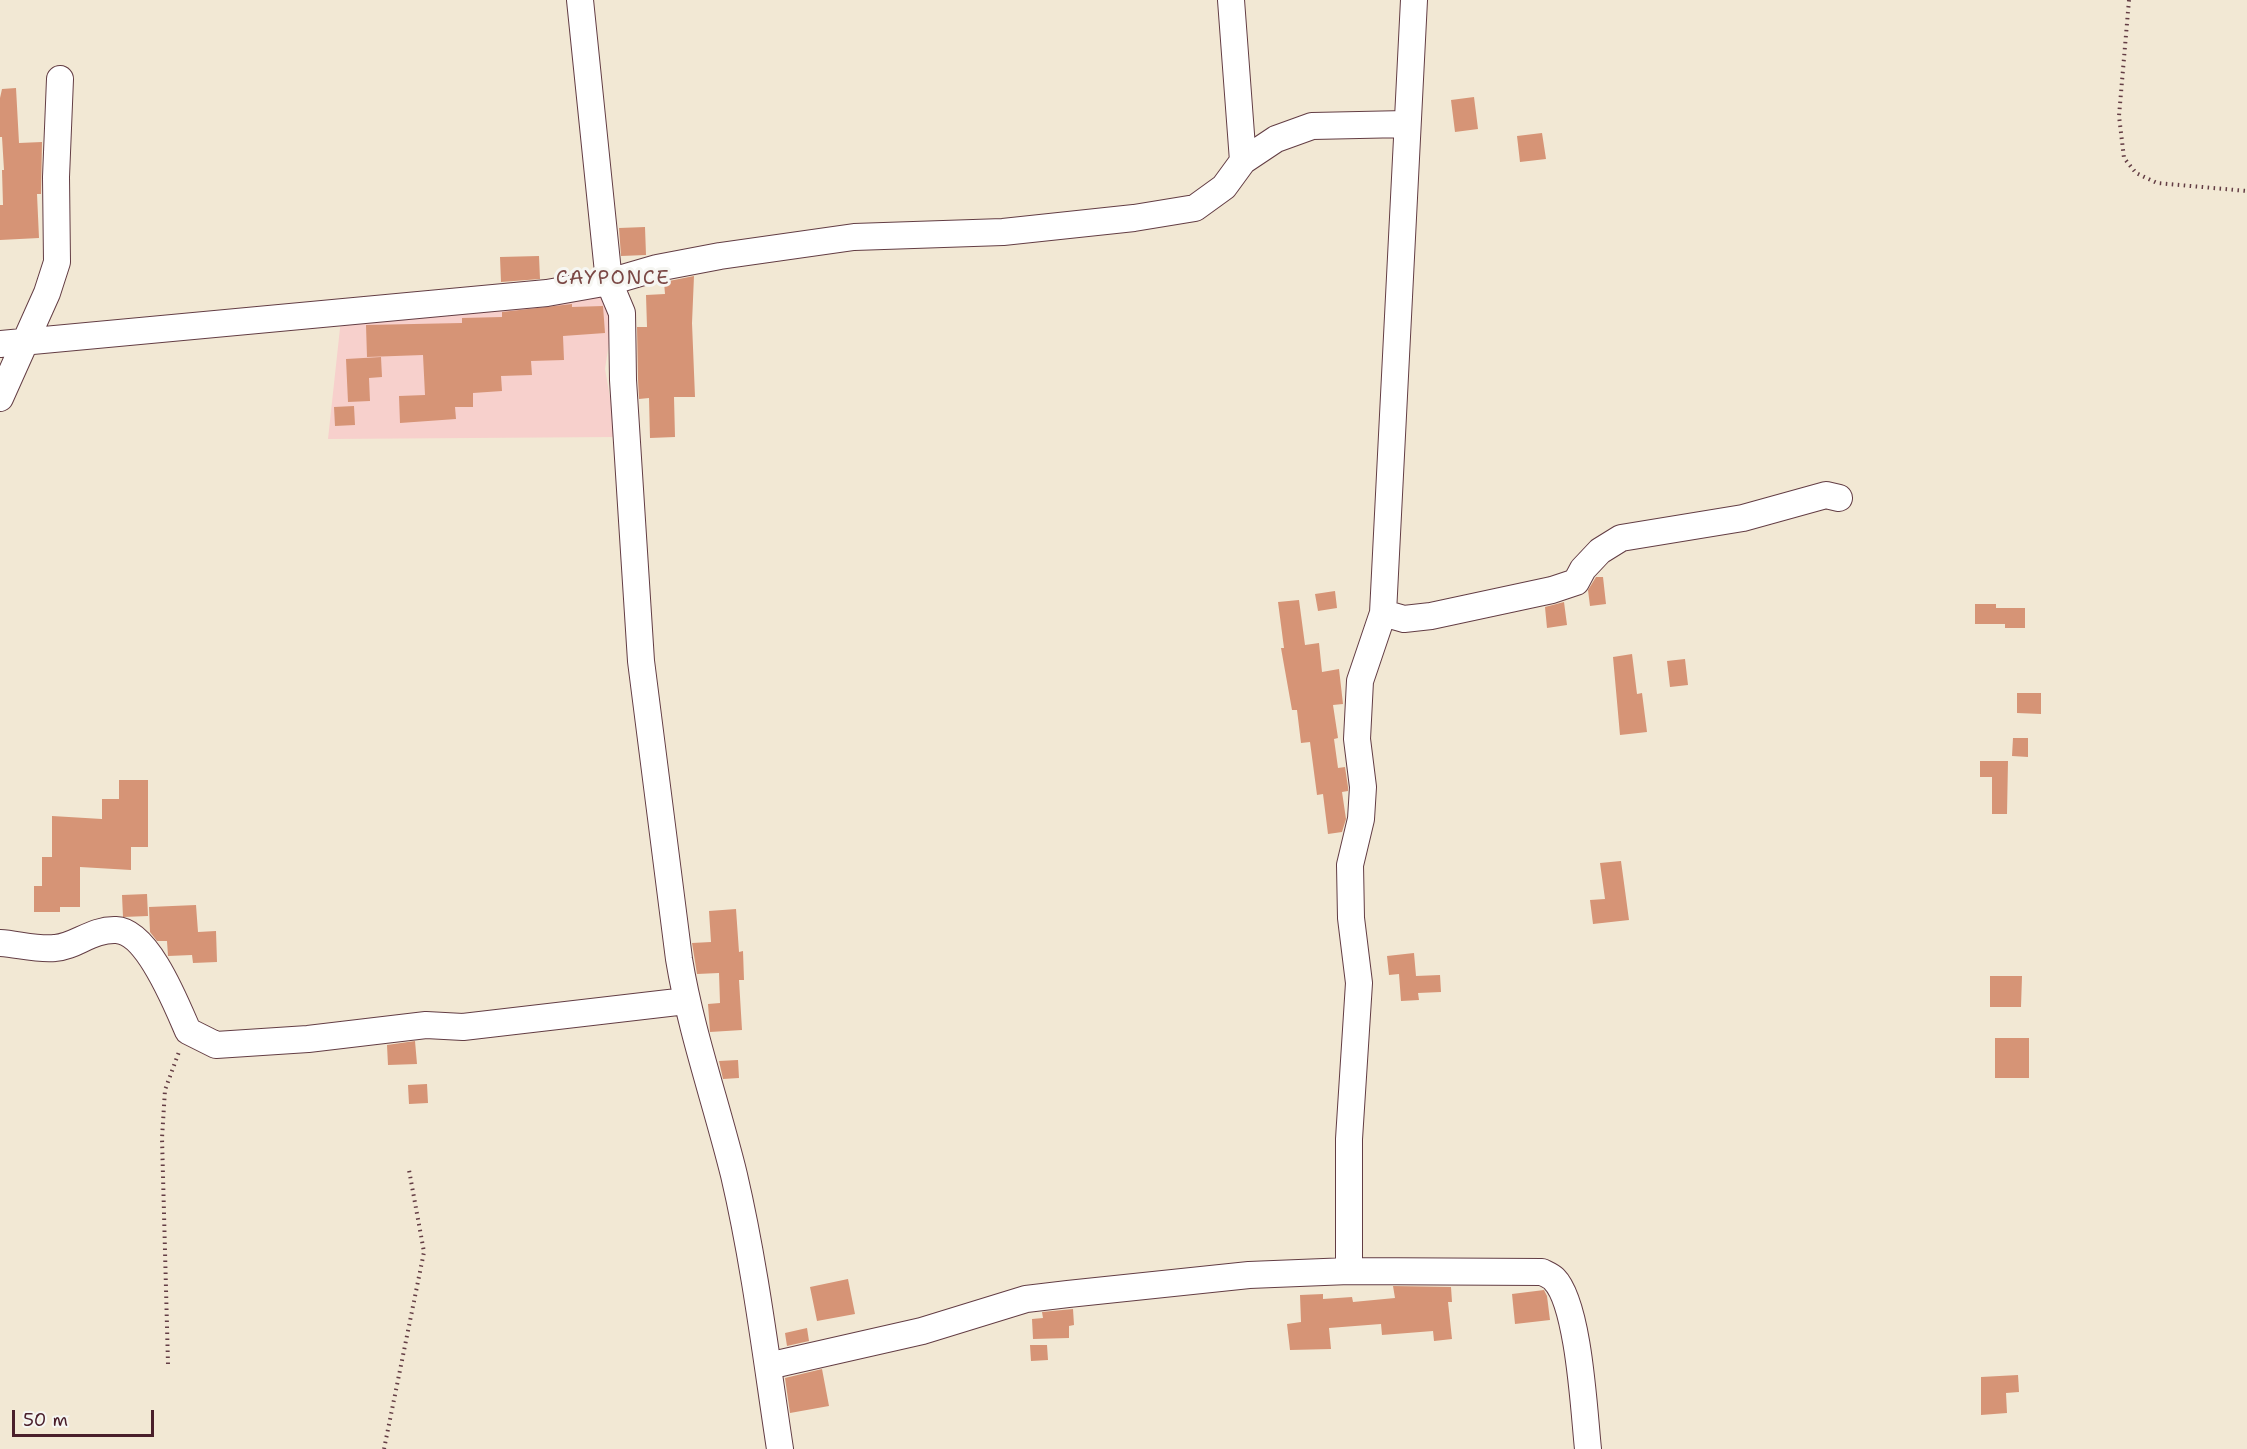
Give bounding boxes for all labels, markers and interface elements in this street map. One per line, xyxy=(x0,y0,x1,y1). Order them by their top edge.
district label: CAYPONCE xyxy=(556,267,670,291)
scale bar xyxy=(15,1398,158,1436)
text: 50 m xyxy=(23,1408,68,1432)

